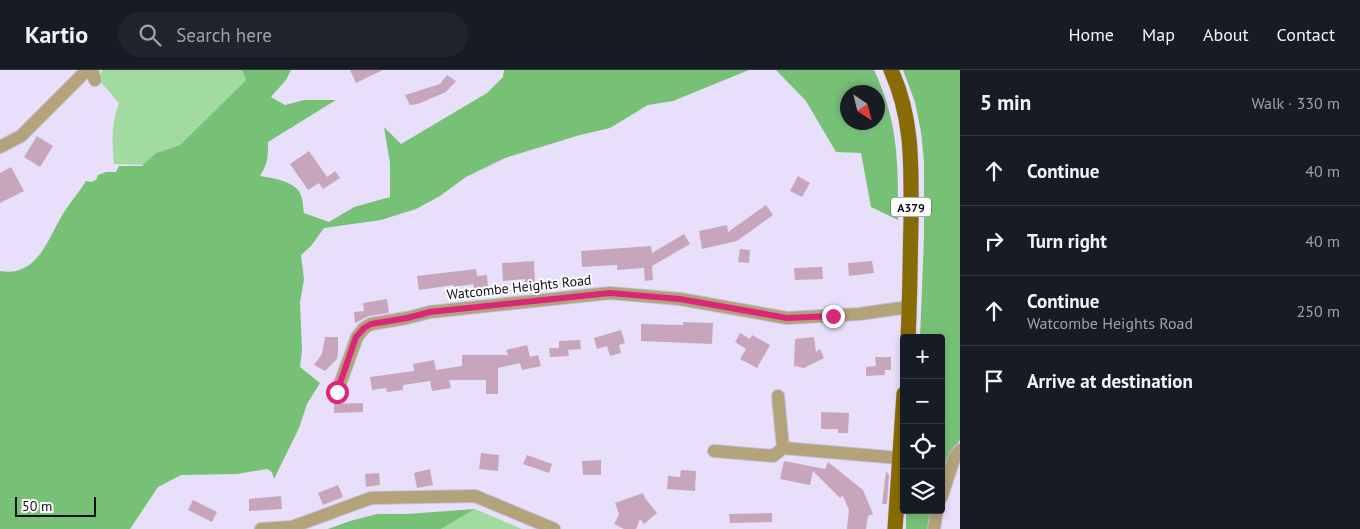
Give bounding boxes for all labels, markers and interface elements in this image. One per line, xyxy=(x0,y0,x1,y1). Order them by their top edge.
search box xyxy=(118,12,468,57)
text: Kartio xyxy=(25,19,88,50)
icon: search xyxy=(136,21,164,49)
text: Search here xyxy=(176,23,272,47)
text: Home xyxy=(1068,23,1114,46)
text: Map xyxy=(1142,23,1175,46)
text: About xyxy=(1203,23,1249,46)
text: Contact xyxy=(1277,23,1335,46)
north arrow xyxy=(840,85,885,130)
text: 5 min xyxy=(980,89,1031,116)
text: Walk · 330 m xyxy=(1251,93,1340,113)
icon: ahead xyxy=(980,157,1008,185)
text: Continue xyxy=(1027,159,1099,183)
text: 40 m xyxy=(1305,161,1340,181)
road number: A379 xyxy=(891,198,931,216)
icon: right xyxy=(980,227,1008,255)
text: Turn right xyxy=(1027,229,1107,253)
text: 40 m xyxy=(1305,231,1340,251)
street label: Watcombe Heights Road xyxy=(446,270,592,304)
text: Continue xyxy=(1027,289,1099,313)
icon: ahead xyxy=(980,297,1008,325)
text: 250 m xyxy=(1297,301,1340,321)
route end xyxy=(822,305,845,328)
text: Watcombe Heights Road xyxy=(1027,313,1193,333)
map controls xyxy=(900,334,945,514)
button: + xyxy=(900,334,945,379)
icon: arrive xyxy=(980,367,1008,395)
text: Arrive at destination xyxy=(1027,369,1193,393)
button: − xyxy=(900,379,945,424)
route start xyxy=(326,381,349,404)
button: locate xyxy=(900,424,945,469)
button: layers xyxy=(900,469,945,514)
scale bar xyxy=(15,494,96,517)
text: 50 m xyxy=(22,497,52,515)

